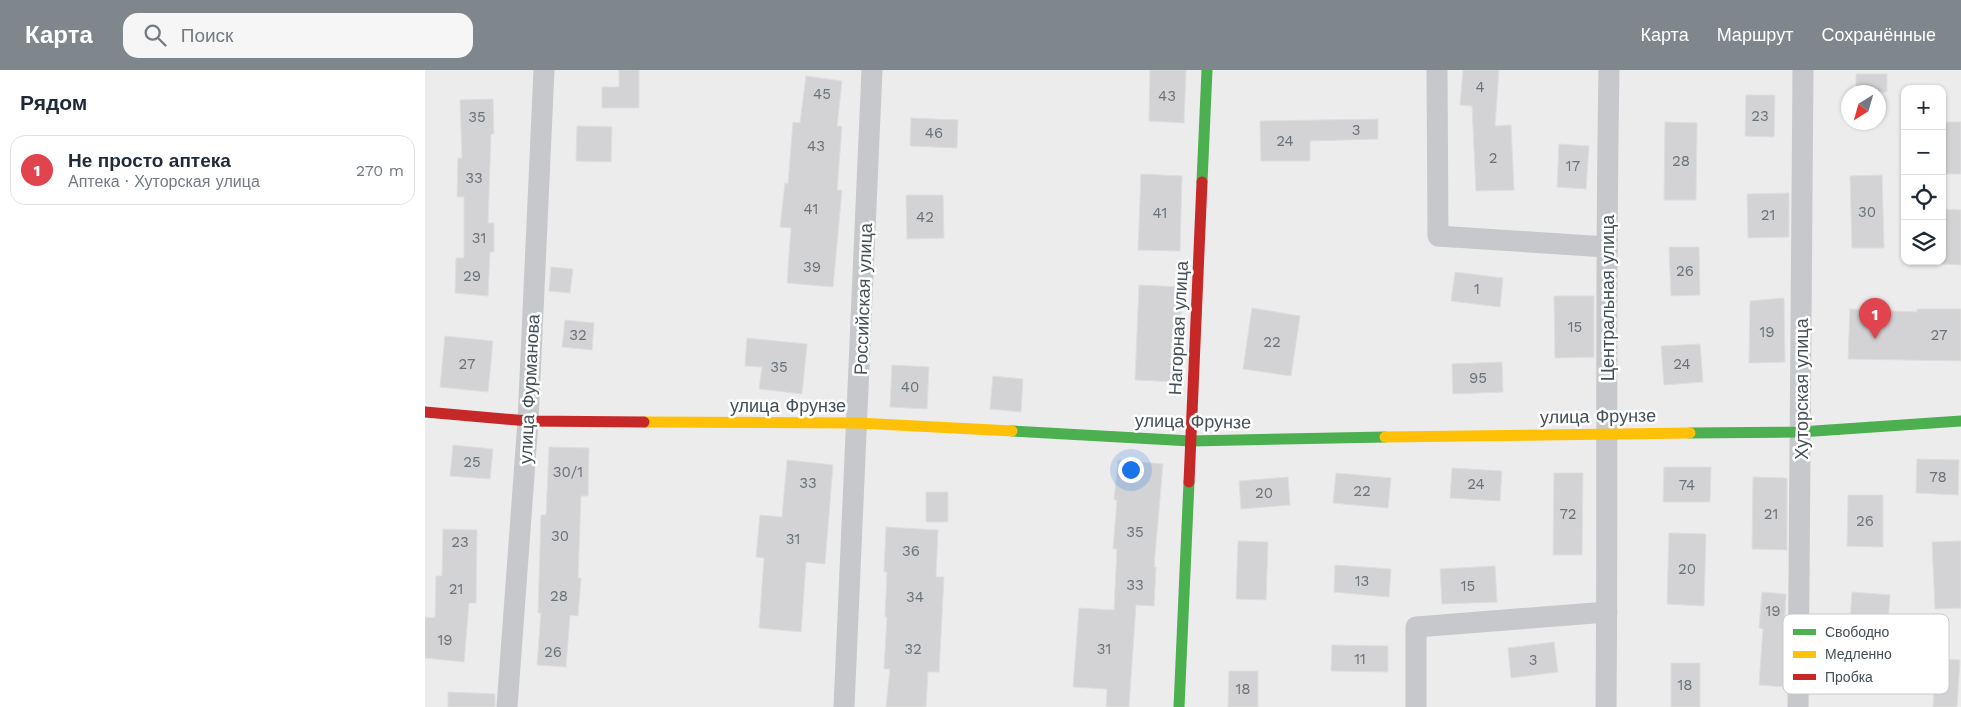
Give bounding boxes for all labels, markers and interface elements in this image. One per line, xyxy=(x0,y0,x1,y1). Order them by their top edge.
search box xyxy=(123,13,473,58)
text: Карта xyxy=(25,21,93,49)
icon: search xyxy=(141,21,169,49)
text: Поиск xyxy=(181,24,233,47)
text: Карта xyxy=(1641,24,1689,45)
text: Маршрут xyxy=(1717,24,1793,45)
text: Сохранённые xyxy=(1821,24,1936,45)
house number: 4 xyxy=(1475,78,1485,96)
house number: 45 xyxy=(813,85,831,103)
north arrow xyxy=(1841,85,1886,130)
map controls xyxy=(1901,85,1946,265)
button: + xyxy=(1901,85,1946,130)
house number: 43 xyxy=(1158,87,1176,105)
text: Рядом xyxy=(20,90,87,115)
house number: 23 xyxy=(1751,107,1769,125)
house number: 35 xyxy=(468,108,486,126)
house number: 3 xyxy=(1352,121,1360,139)
house number: 46 xyxy=(925,124,943,142)
button: − xyxy=(1901,130,1946,175)
house number: 24 xyxy=(1276,132,1294,150)
house number: 43 xyxy=(807,137,825,155)
text: Не просто аптека xyxy=(68,149,231,172)
house number: 2 xyxy=(1489,149,1497,167)
house number: 28 xyxy=(1672,152,1690,170)
house number: 17 xyxy=(1566,157,1580,175)
text: 1 xyxy=(34,161,40,180)
text: 270 m xyxy=(356,161,404,180)
house number: 33 xyxy=(465,169,483,187)
text: Аптека · Хуторская улица xyxy=(68,172,260,191)
button: locate xyxy=(1901,175,1946,220)
house number: 41 xyxy=(804,200,818,218)
house number: 30 xyxy=(1858,203,1876,221)
house number: 41 xyxy=(1153,204,1167,222)
house number: 21 xyxy=(1761,206,1775,224)
house number: 42 xyxy=(916,208,934,226)
street label: Центральная улица xyxy=(1597,214,1618,381)
button: layers xyxy=(1901,220,1946,265)
street label: Российская улица xyxy=(850,222,876,375)
house number: 31 xyxy=(472,229,486,247)
house number: 39 xyxy=(803,258,821,276)
street label: Нагорная улица xyxy=(1164,259,1192,396)
house number: 26 xyxy=(1676,262,1694,280)
house number: 29 xyxy=(463,267,481,285)
house number: 1 xyxy=(1474,280,1480,298)
pin: 1 xyxy=(1859,298,1891,339)
street label: улица Фурманова xyxy=(515,313,543,464)
street label: Хуторская улица xyxy=(1791,317,1812,460)
house number: 15 xyxy=(1568,318,1582,336)
house number: 19 xyxy=(1759,323,1775,341)
house number: 32 xyxy=(569,326,587,344)
house number: 27 xyxy=(1931,326,1947,344)
house number: 22 xyxy=(1263,333,1281,351)
house number: 27 xyxy=(459,355,475,373)
house number: 24 xyxy=(1673,355,1691,373)
house number: 35 xyxy=(770,358,788,376)
house number: 95 xyxy=(1469,369,1487,387)
house number: 40 xyxy=(901,378,919,396)
street label: улица Фрунзе xyxy=(730,395,846,416)
street label: улица Фрунзе xyxy=(1540,404,1656,428)
street label: улица Фрунзе xyxy=(1135,409,1251,433)
house number: 25 xyxy=(463,453,481,471)
your location xyxy=(1118,457,1144,483)
house number: 30/1 xyxy=(553,463,583,481)
house number: 78 xyxy=(1929,468,1947,486)
house number: 33 xyxy=(799,474,817,492)
house number: 24 xyxy=(1467,475,1485,493)
house number: 74 xyxy=(1679,476,1695,494)
house number: 22 xyxy=(1353,482,1371,500)
house number: 20 xyxy=(1255,484,1273,502)
house number: 72 xyxy=(1559,505,1577,523)
house number: 21 xyxy=(1764,505,1778,523)
house number: 26 xyxy=(1856,512,1874,530)
house number: 35 xyxy=(1126,523,1144,541)
house number: 30 xyxy=(551,527,569,545)
house number: 31 xyxy=(786,530,800,548)
house number: 23 xyxy=(451,533,469,551)
house number: 36 xyxy=(902,542,920,560)
house number: 20 xyxy=(1678,560,1696,578)
house number: 13 xyxy=(1355,572,1369,590)
house number: 33 xyxy=(1126,576,1144,594)
house number: 15 xyxy=(1461,577,1475,595)
house number: 21 xyxy=(449,580,463,598)
house number: 28 xyxy=(550,587,568,605)
house number: 34 xyxy=(906,588,924,606)
house number: 19 xyxy=(1765,602,1781,620)
legend xyxy=(1783,614,1949,694)
text: Свободно xyxy=(1825,624,1890,640)
house number: 19 xyxy=(437,631,453,649)
house number: 32 xyxy=(904,640,922,658)
house number: 31 xyxy=(1097,640,1111,658)
house number: 26 xyxy=(544,643,562,661)
text: Медленно xyxy=(1825,646,1892,662)
house number: 11 xyxy=(1354,650,1366,668)
house number: 3 xyxy=(1529,651,1537,669)
text: Пробка xyxy=(1825,669,1873,685)
house number: 18 xyxy=(1677,676,1693,694)
house number: 18 xyxy=(1235,680,1251,698)

